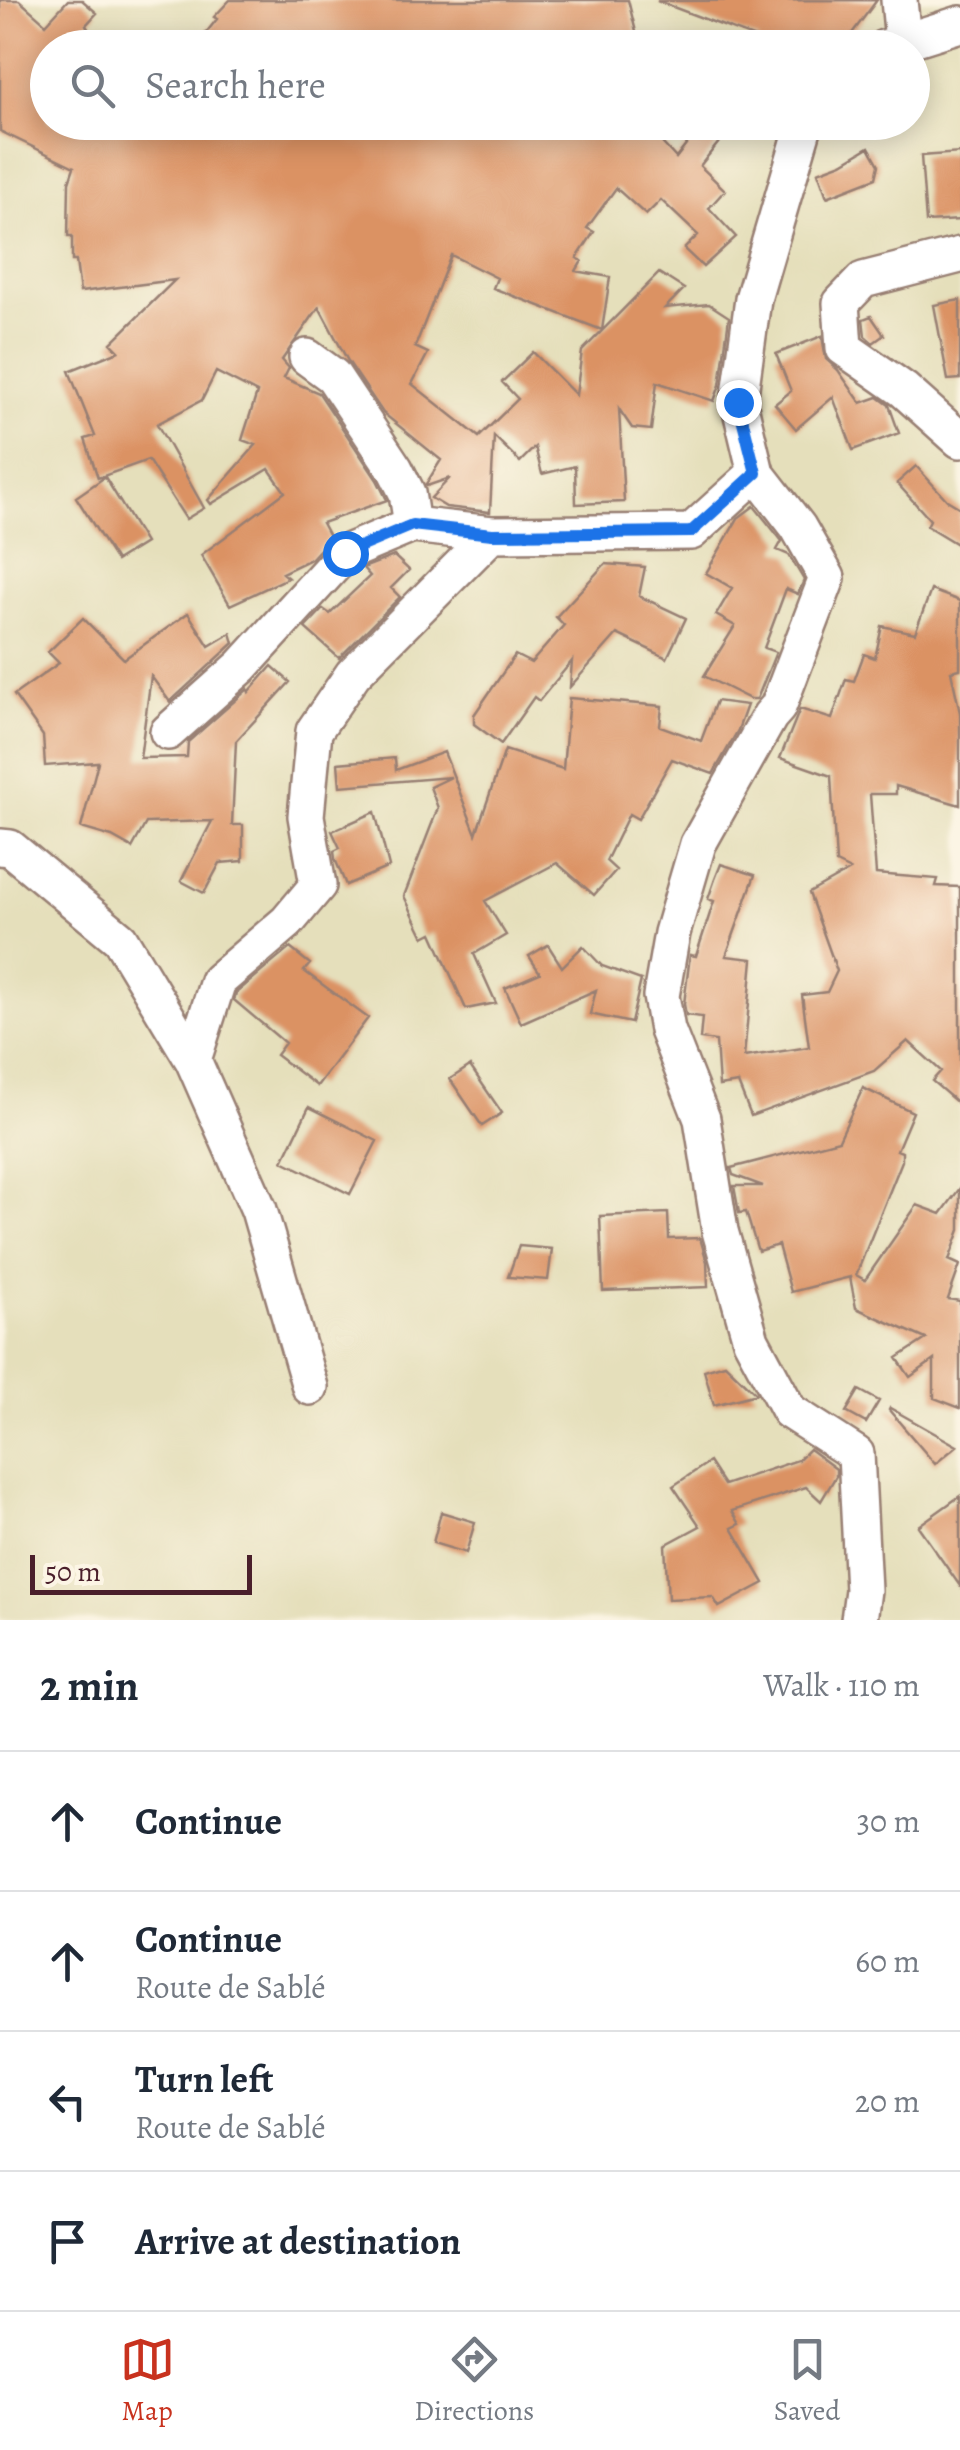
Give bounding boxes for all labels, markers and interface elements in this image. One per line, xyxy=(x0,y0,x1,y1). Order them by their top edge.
search box xyxy=(30,30,930,140)
icon: search xyxy=(65,58,120,113)
text: Search here xyxy=(145,59,326,111)
route end xyxy=(716,380,762,426)
route start xyxy=(323,531,369,577)
scale bar xyxy=(30,1550,252,1594)
text: 50 m xyxy=(45,1553,101,1591)
text: 2 min xyxy=(40,1657,139,1714)
text: Walk · 110 m xyxy=(763,1663,920,1707)
icon: ahead xyxy=(40,1794,95,1849)
text: Continue xyxy=(135,1795,282,1847)
text: 30 m xyxy=(857,1799,920,1843)
text: Continue xyxy=(135,1913,282,1965)
icon: ahead xyxy=(40,1934,95,1989)
text: 60 m xyxy=(855,1939,920,1983)
text: Route de Sablé xyxy=(135,1965,326,2009)
text: Turn left xyxy=(135,2053,274,2105)
icon: left xyxy=(40,2074,95,2129)
text: 20 m xyxy=(855,2079,920,2123)
text: Route de Sablé xyxy=(135,2105,326,2149)
icon: arrive xyxy=(40,2214,95,2269)
text: Arrive at destination xyxy=(135,2215,461,2267)
tab: Map xyxy=(120,2332,175,2430)
tab: Directions xyxy=(414,2332,534,2430)
tab: Saved xyxy=(774,2332,840,2430)

